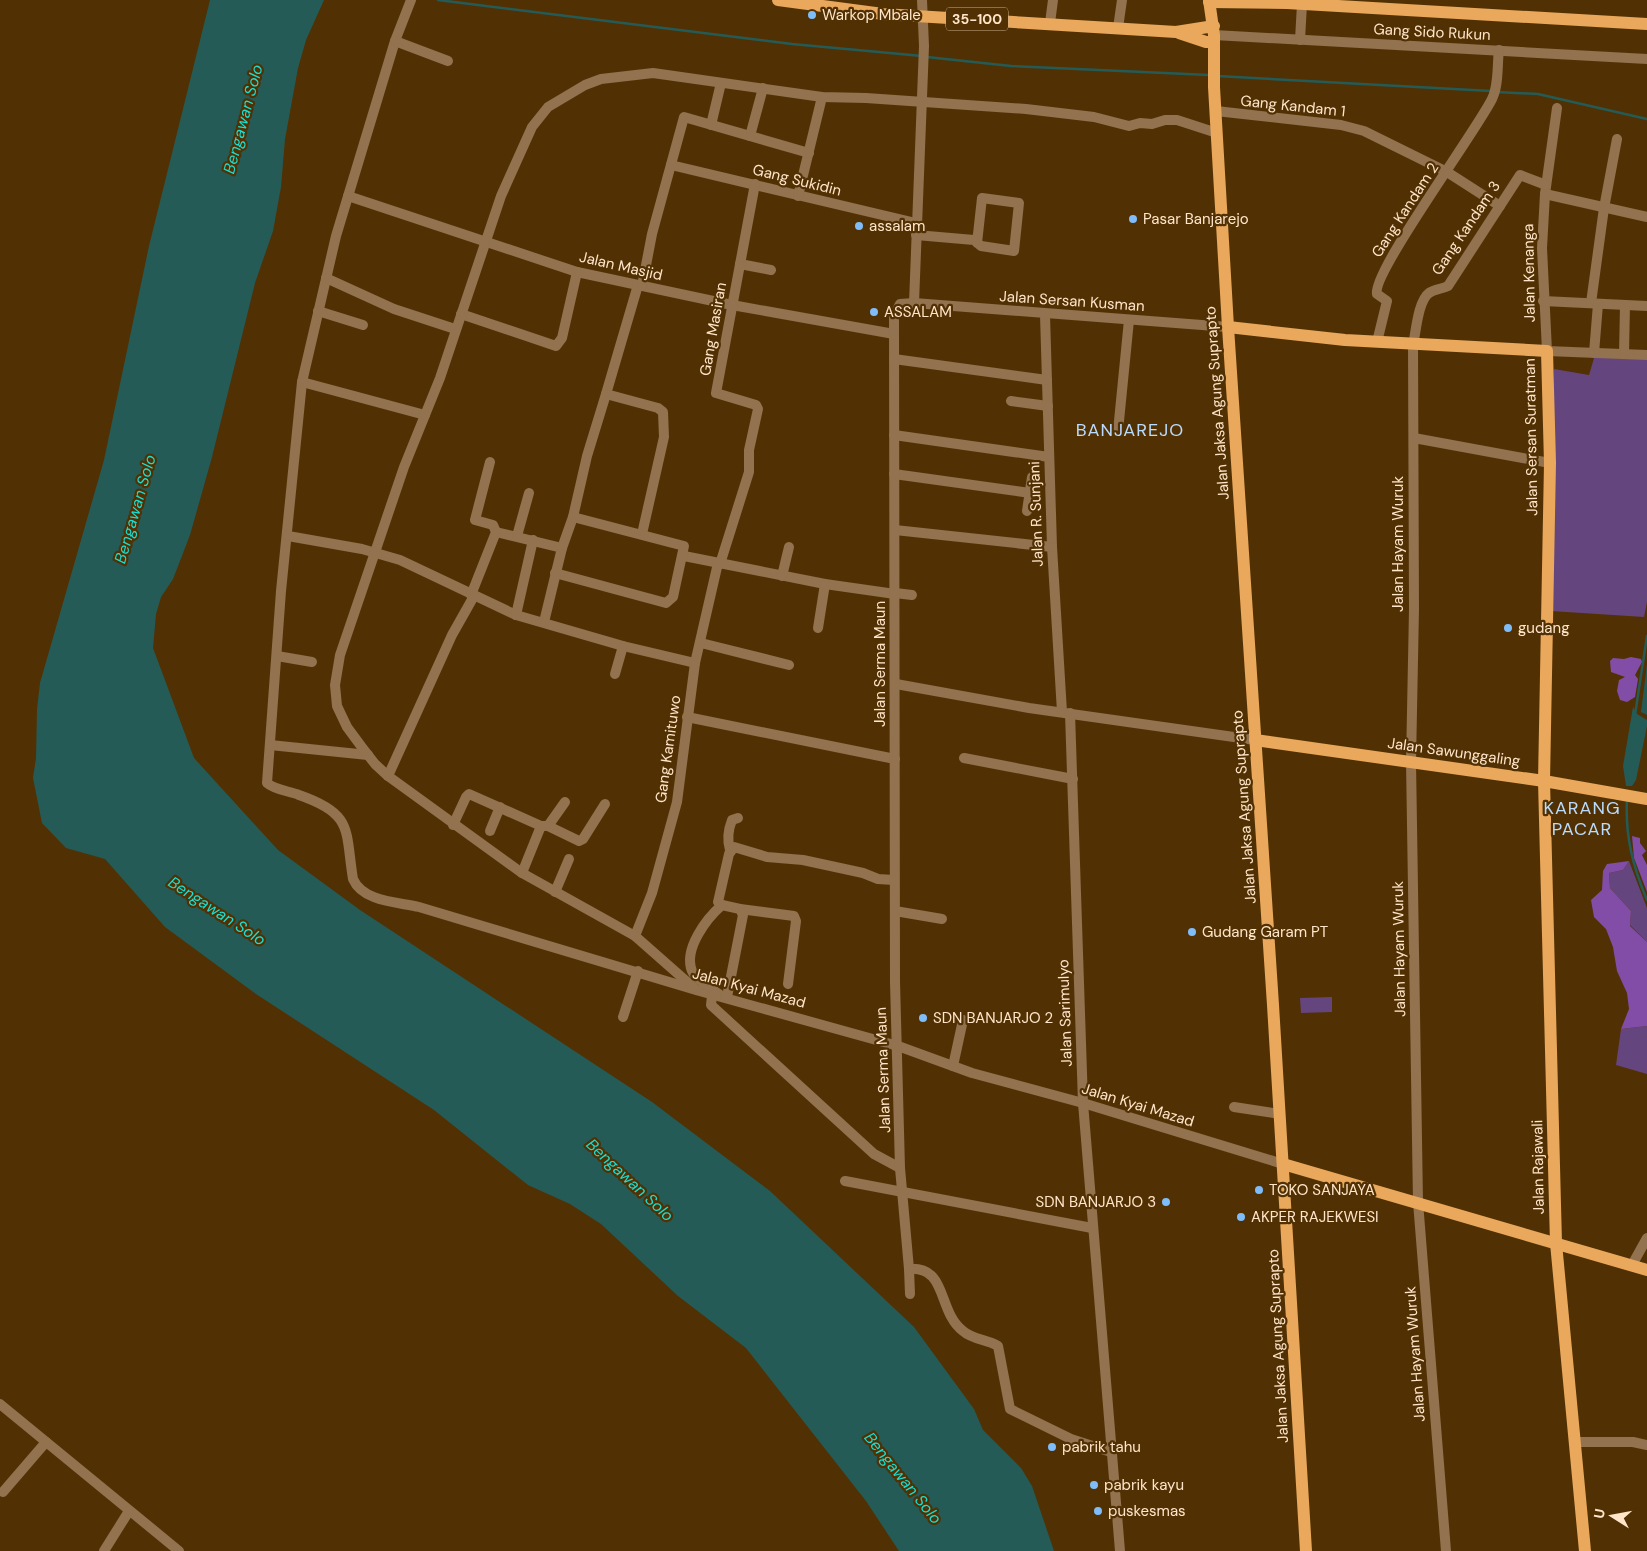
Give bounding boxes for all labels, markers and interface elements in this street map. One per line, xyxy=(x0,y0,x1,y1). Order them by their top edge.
place label: Warkop Mbale xyxy=(822,5,921,25)
road number: 35-100 xyxy=(946,8,1008,30)
marker: Warkop Mbale xyxy=(806,9,818,21)
street label: Gang Sido Rukun xyxy=(1373,19,1491,45)
water label: Bengawan Solo xyxy=(218,62,268,176)
street label: Gang Kandam 1 xyxy=(1240,91,1346,121)
street label: Gang Sukidin xyxy=(751,159,843,201)
street label: Gang Kandam 2 xyxy=(1367,159,1443,261)
street label: Gang Kandam 3 xyxy=(1427,177,1505,279)
place label: Pasar Banjarejo xyxy=(1143,209,1249,229)
marker: Pasar Banjarejo xyxy=(1127,213,1139,225)
place label: assalam xyxy=(869,216,925,236)
marker: assalam xyxy=(853,220,865,232)
street label: Jalan Kenanga xyxy=(1518,224,1540,322)
street label: Jalan Masjid xyxy=(577,247,665,285)
street label: Gang Masiran xyxy=(695,281,731,377)
street label: Jalan Sersan Kusman xyxy=(999,286,1145,316)
place label: ASSALAM xyxy=(884,302,952,322)
street label: Jalan Jaksa Agung Suprapto xyxy=(1200,305,1234,501)
marker: ASSALAM xyxy=(868,306,880,318)
street label: Jalan Sersan Suratman xyxy=(1520,358,1542,516)
district label: BANJAREJO xyxy=(1076,418,1184,442)
water label: Bengawan Solo xyxy=(109,452,161,566)
street label: Jalan R. Sunjani xyxy=(1024,461,1048,567)
street label: Jalan Hayam Wuruk xyxy=(1388,476,1408,612)
street label: Jalan Serma Maun xyxy=(870,601,890,727)
place label: gudang xyxy=(1518,618,1570,638)
marker: gudang xyxy=(1502,622,1514,634)
street label: Gang Kamituwo xyxy=(651,694,685,804)
street label: Jalan Jaksa Agung Suprapto xyxy=(1227,709,1261,905)
street label: Jalan Sawunggaling xyxy=(1386,733,1522,771)
district label: KARANG PACAR xyxy=(1543,796,1621,841)
water label: Bengawan Solo xyxy=(164,872,270,950)
street label: Jalan Hayam Wuruk xyxy=(1388,880,1410,1017)
place label: Gudang Garam PT xyxy=(1202,922,1328,942)
marker: Gudang Garam PT xyxy=(1186,926,1198,938)
street label: Jalan Sarimulyo xyxy=(1053,959,1077,1067)
street label: Jalan Kyai Mazad xyxy=(690,963,808,1013)
street label: Jalan Serma Maun xyxy=(871,1007,895,1133)
place label: SDN BANJARJO 2 xyxy=(933,1008,1053,1028)
marker: SDN BANJARJO 2 xyxy=(917,1012,929,1024)
street label: Jalan Kyai Mazad xyxy=(1079,1078,1197,1132)
street label: Jalan Rajawali xyxy=(1527,1120,1549,1214)
water label: Bengawan Solo xyxy=(582,1134,678,1226)
place label: TOKO SANJAYA xyxy=(1269,1180,1375,1200)
marker: TOKO SANJAYA xyxy=(1253,1184,1265,1196)
place label: SDN BANJARJO 3 xyxy=(1036,1192,1156,1212)
marker: SDN BANJARJO 3 xyxy=(1160,1196,1172,1208)
place label: AKPER RAJEKWESI xyxy=(1251,1207,1379,1227)
marker: AKPER RAJEKWESI xyxy=(1235,1211,1247,1223)
street label: Jalan Jaksa Agung Suprapto xyxy=(1263,1248,1293,1443)
street label: Jalan Hayam Wuruk xyxy=(1400,1285,1430,1423)
water label: Bengawan Solo xyxy=(860,1428,946,1528)
place label: pabrik tahu xyxy=(1062,1437,1141,1457)
marker: pabrik tahu xyxy=(1046,1441,1058,1453)
place label: pabrik kayu xyxy=(1104,1475,1184,1495)
marker: pabrik kayu xyxy=(1088,1479,1100,1491)
north arrow xyxy=(1587,1491,1637,1541)
place label: puskesmas xyxy=(1108,1501,1186,1521)
marker: puskesmas xyxy=(1092,1505,1104,1517)
text: U xyxy=(1589,1507,1609,1520)

